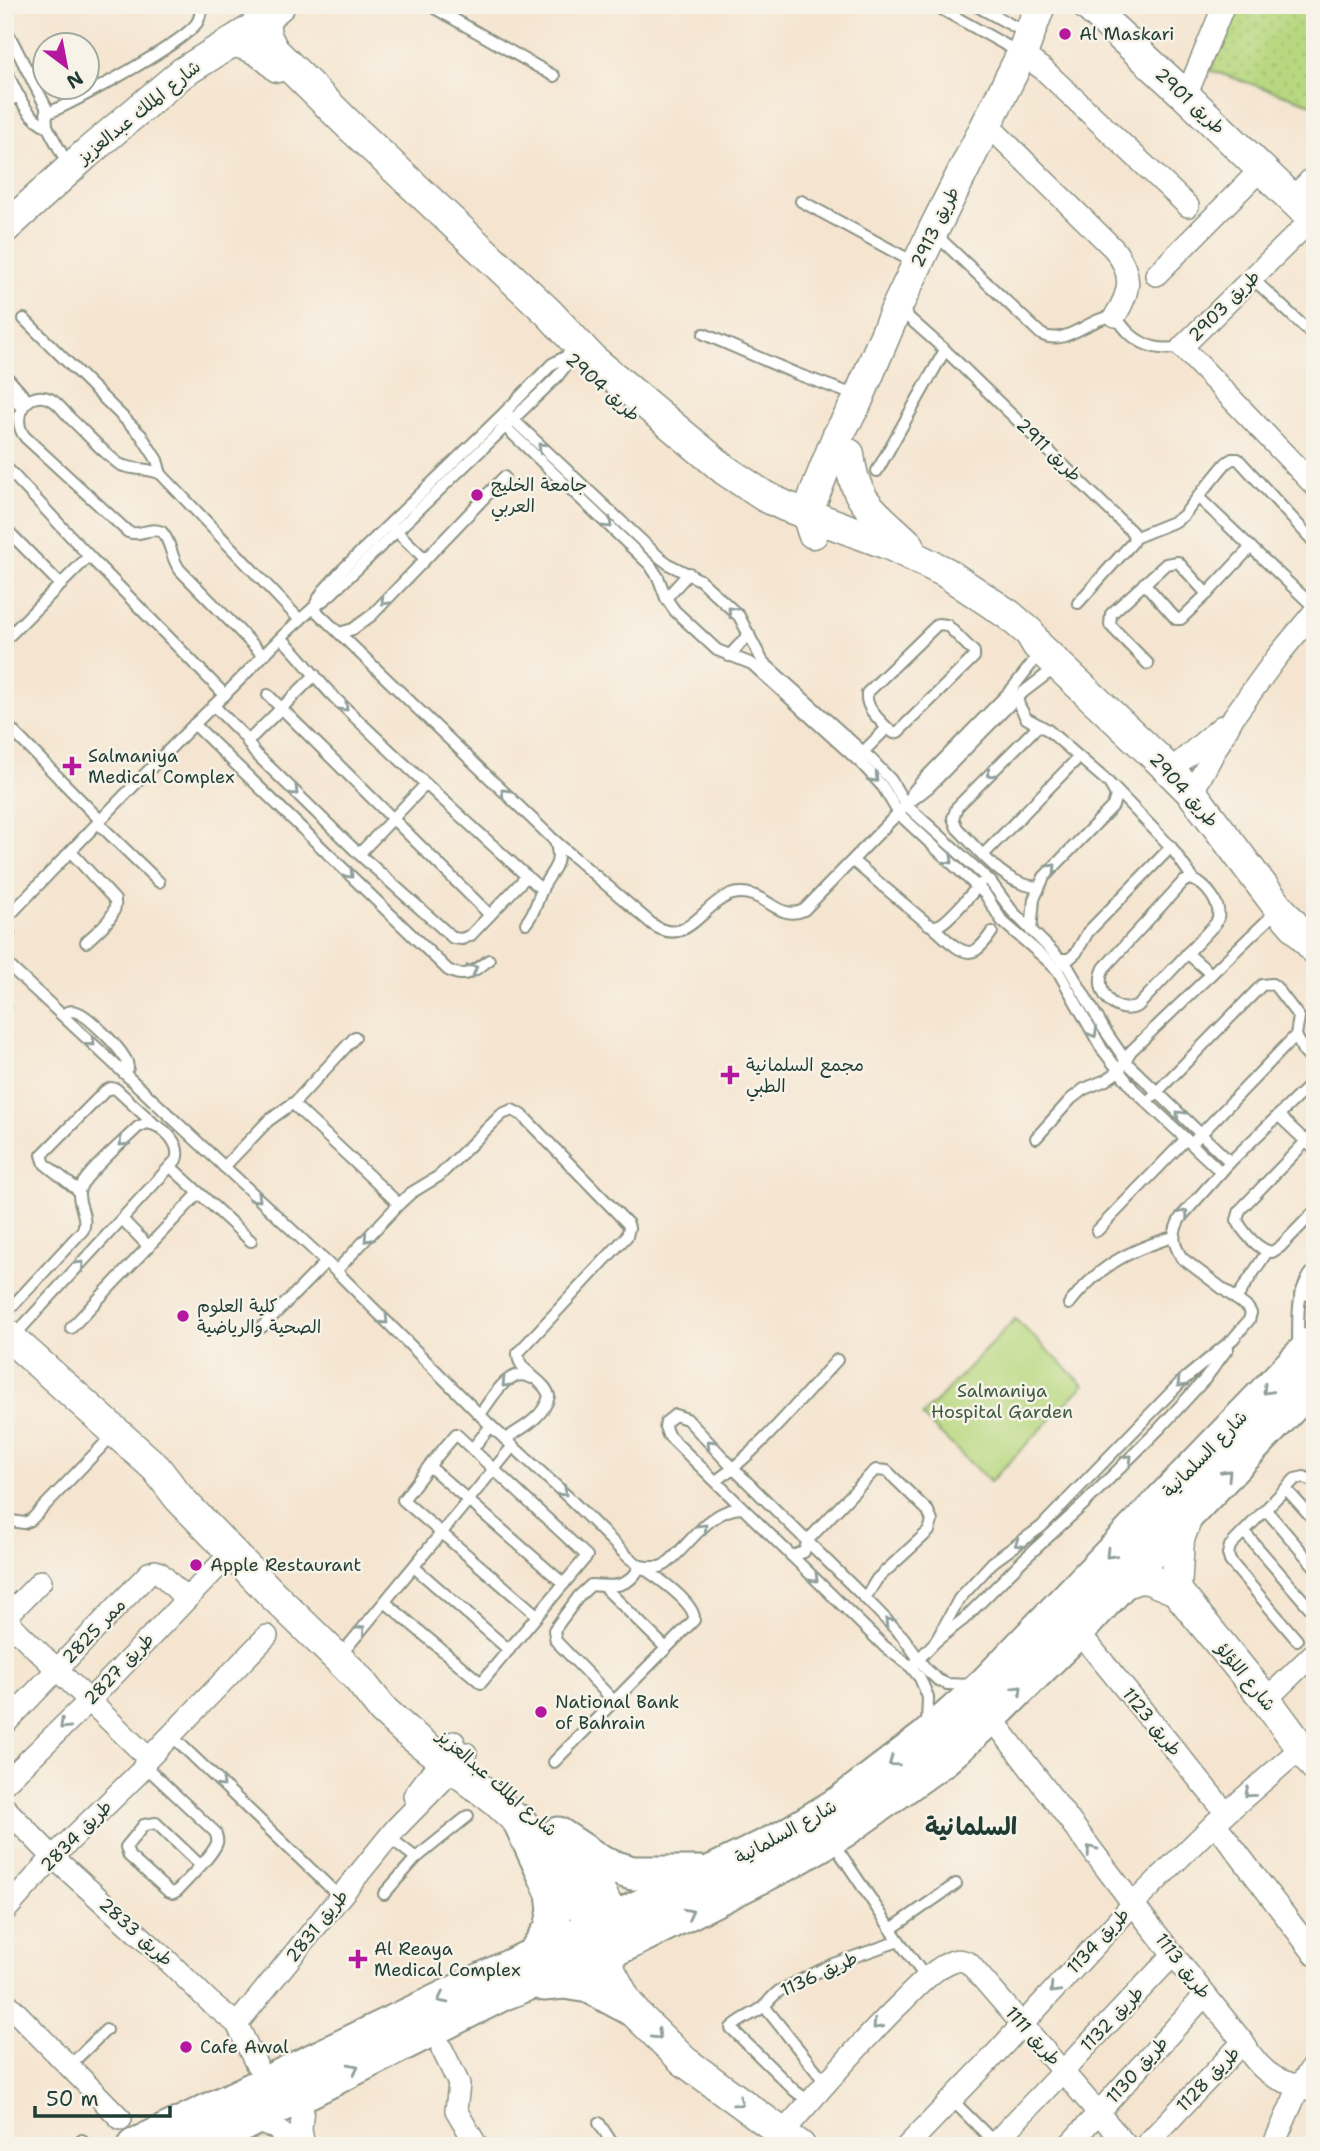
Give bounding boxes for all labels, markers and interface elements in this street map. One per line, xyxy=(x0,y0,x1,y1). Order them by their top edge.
place label: Al Maskari xyxy=(1079,22,1174,46)
marker: Al Maskari xyxy=(1057,26,1073,42)
north arrow xyxy=(32,32,102,102)
street label: شارع الملك عبدالعزيز xyxy=(71,55,206,170)
street label: طريق 2901 xyxy=(1150,62,1230,140)
text: N xyxy=(62,65,88,95)
street label: طريق 2913 xyxy=(905,183,965,271)
street label: طريق 2903 xyxy=(1183,265,1265,347)
street label: طريق 2904 xyxy=(561,347,645,427)
street label: طريق 2911 xyxy=(1011,413,1087,487)
one-way arrow xyxy=(537,443,550,456)
place label: جامعة الخليج العربي xyxy=(491,473,587,522)
marker: جامعة الخليج العربي xyxy=(469,487,485,503)
one-way arrow xyxy=(600,516,613,529)
one-way arrow xyxy=(381,593,394,606)
one-way arrow xyxy=(728,606,741,619)
one-way arrow xyxy=(336,699,349,712)
place label: Salmaniya Medical Complex xyxy=(88,744,235,789)
street label: طريق 2904 xyxy=(1144,748,1224,832)
marker: Salmaniya Medical Complex xyxy=(62,756,82,776)
one-way arrow xyxy=(986,765,999,778)
one-way arrow xyxy=(866,770,879,783)
one-way arrow xyxy=(286,782,299,795)
one-way arrow xyxy=(501,789,514,802)
one-way arrow xyxy=(941,852,954,864)
one-way arrow xyxy=(1043,864,1056,877)
one-way arrow xyxy=(340,865,353,878)
one-way arrow xyxy=(466,964,479,978)
one-way arrow xyxy=(1085,1025,1098,1038)
one-way arrow xyxy=(83,1033,96,1046)
place label: مجمع السلمانية الطبي xyxy=(746,1053,864,1102)
marker: مجمع السلمانية الطبي xyxy=(720,1065,740,1085)
one-way arrow xyxy=(1176,1110,1189,1123)
one-way arrow xyxy=(118,1134,131,1147)
one-way arrow xyxy=(249,1190,262,1202)
one-way arrow xyxy=(1176,1210,1188,1223)
one-way arrow xyxy=(364,1230,376,1243)
one-way arrow xyxy=(72,1260,85,1273)
place label: كلية العلوم الصحية والرياضية xyxy=(197,1294,321,1339)
marker: كلية العلوم الصحية والرياضية xyxy=(175,1308,191,1324)
one-way arrow xyxy=(375,1311,388,1324)
one-way arrow xyxy=(502,1375,515,1388)
one-way arrow xyxy=(1176,1375,1189,1388)
park label: Salmaniya Hospital Garden xyxy=(931,1379,1073,1424)
one-way arrow xyxy=(1263,1382,1276,1395)
street label: شارع السلمانية xyxy=(1157,1405,1253,1503)
one-way arrow xyxy=(706,1439,719,1452)
one-way arrow xyxy=(1120,1455,1133,1468)
one-way arrow xyxy=(1218,1469,1231,1482)
one-way arrow xyxy=(555,1484,568,1497)
one-way arrow xyxy=(695,1523,708,1536)
one-way arrow xyxy=(1014,1534,1027,1547)
one-way arrow xyxy=(1105,1546,1118,1559)
place label: Apple Restaurant xyxy=(210,1553,361,1577)
marker: Apple Restaurant xyxy=(188,1557,204,1573)
one-way arrow xyxy=(806,1569,819,1582)
street label: ممر 2825 xyxy=(57,1593,131,1669)
one-way arrow xyxy=(884,1617,897,1630)
one-way arrow xyxy=(353,1626,365,1639)
street label: طريق 2827 xyxy=(79,1628,159,1710)
street label: شارع اللؤلؤ xyxy=(1210,1636,1281,1716)
street label: طريق 1123 xyxy=(1117,1683,1187,1761)
one-way arrow xyxy=(1009,1686,1022,1699)
place label: National Bank of Bahrain xyxy=(555,1690,679,1735)
marker: National Bank of Bahrain xyxy=(533,1704,549,1720)
one-way arrow xyxy=(60,1716,73,1729)
street label: شارع الملك عبدالعزيز xyxy=(430,1723,562,1842)
one-way arrow xyxy=(888,1754,901,1767)
one-way arrow xyxy=(213,1775,226,1788)
one-way arrow xyxy=(1244,1785,1257,1797)
street label: شارع السلمانية xyxy=(731,1794,841,1870)
street label: طريق 2834 xyxy=(35,1795,117,1877)
district label: السلمانية xyxy=(925,1811,1017,1843)
one-way arrow xyxy=(1087,1845,1100,1857)
street label: طريق 2831 xyxy=(280,1885,354,1967)
street label: طريق 2833 xyxy=(94,1892,178,1972)
street label: طريق 1134 xyxy=(1061,1903,1135,1979)
one-way arrow xyxy=(682,1907,694,1921)
street label: طريق 1113 xyxy=(1150,1928,1216,2004)
place label: Al Reaya Medical Complex xyxy=(374,1937,521,1982)
street label: طريق 1136 xyxy=(777,1946,861,2002)
marker: Al Reaya Medical Complex xyxy=(348,1949,368,1969)
one-way arrow xyxy=(1050,1981,1063,1994)
street label: طريق 1132 xyxy=(1075,1981,1149,2057)
one-way arrow xyxy=(437,1990,449,2004)
street label: طريق 1111 xyxy=(1000,2001,1066,2071)
one-way arrow xyxy=(873,2017,886,2030)
one-way arrow xyxy=(649,2026,662,2039)
street label: طريق 1130 xyxy=(1101,2031,1173,2109)
place label: Cafe Awal xyxy=(200,2035,289,2059)
marker: Cafe Awal xyxy=(178,2039,194,2055)
street label: طريق 1128 xyxy=(1171,2041,1245,2117)
one-way arrow xyxy=(347,2062,359,2076)
scale bar xyxy=(35,2074,170,2118)
text: 50 m xyxy=(46,2085,99,2113)
one-way arrow xyxy=(731,2093,744,2106)

